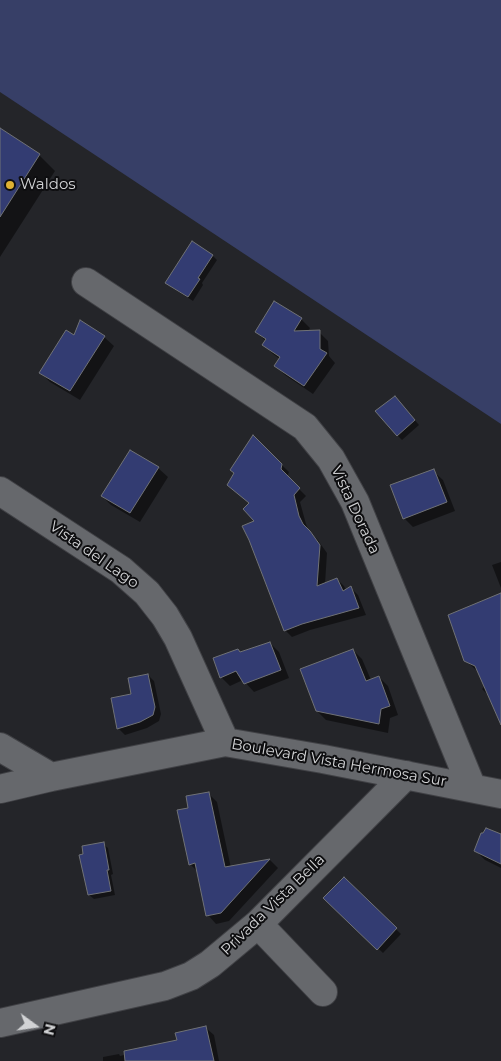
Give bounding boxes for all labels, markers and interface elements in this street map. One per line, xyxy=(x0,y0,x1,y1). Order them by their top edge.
place label: Waldos xyxy=(20,176,76,194)
marker: Waldos xyxy=(4,179,16,191)
street label: Vista Dorada xyxy=(327,463,383,557)
street label: Vista del Lago xyxy=(46,518,142,592)
street label: Boulevard Vista Hermosa Sur xyxy=(230,735,448,791)
street label: Privada Vista Bella xyxy=(217,851,329,959)
north arrow xyxy=(10,1001,60,1051)
text: N xyxy=(39,1022,60,1037)

